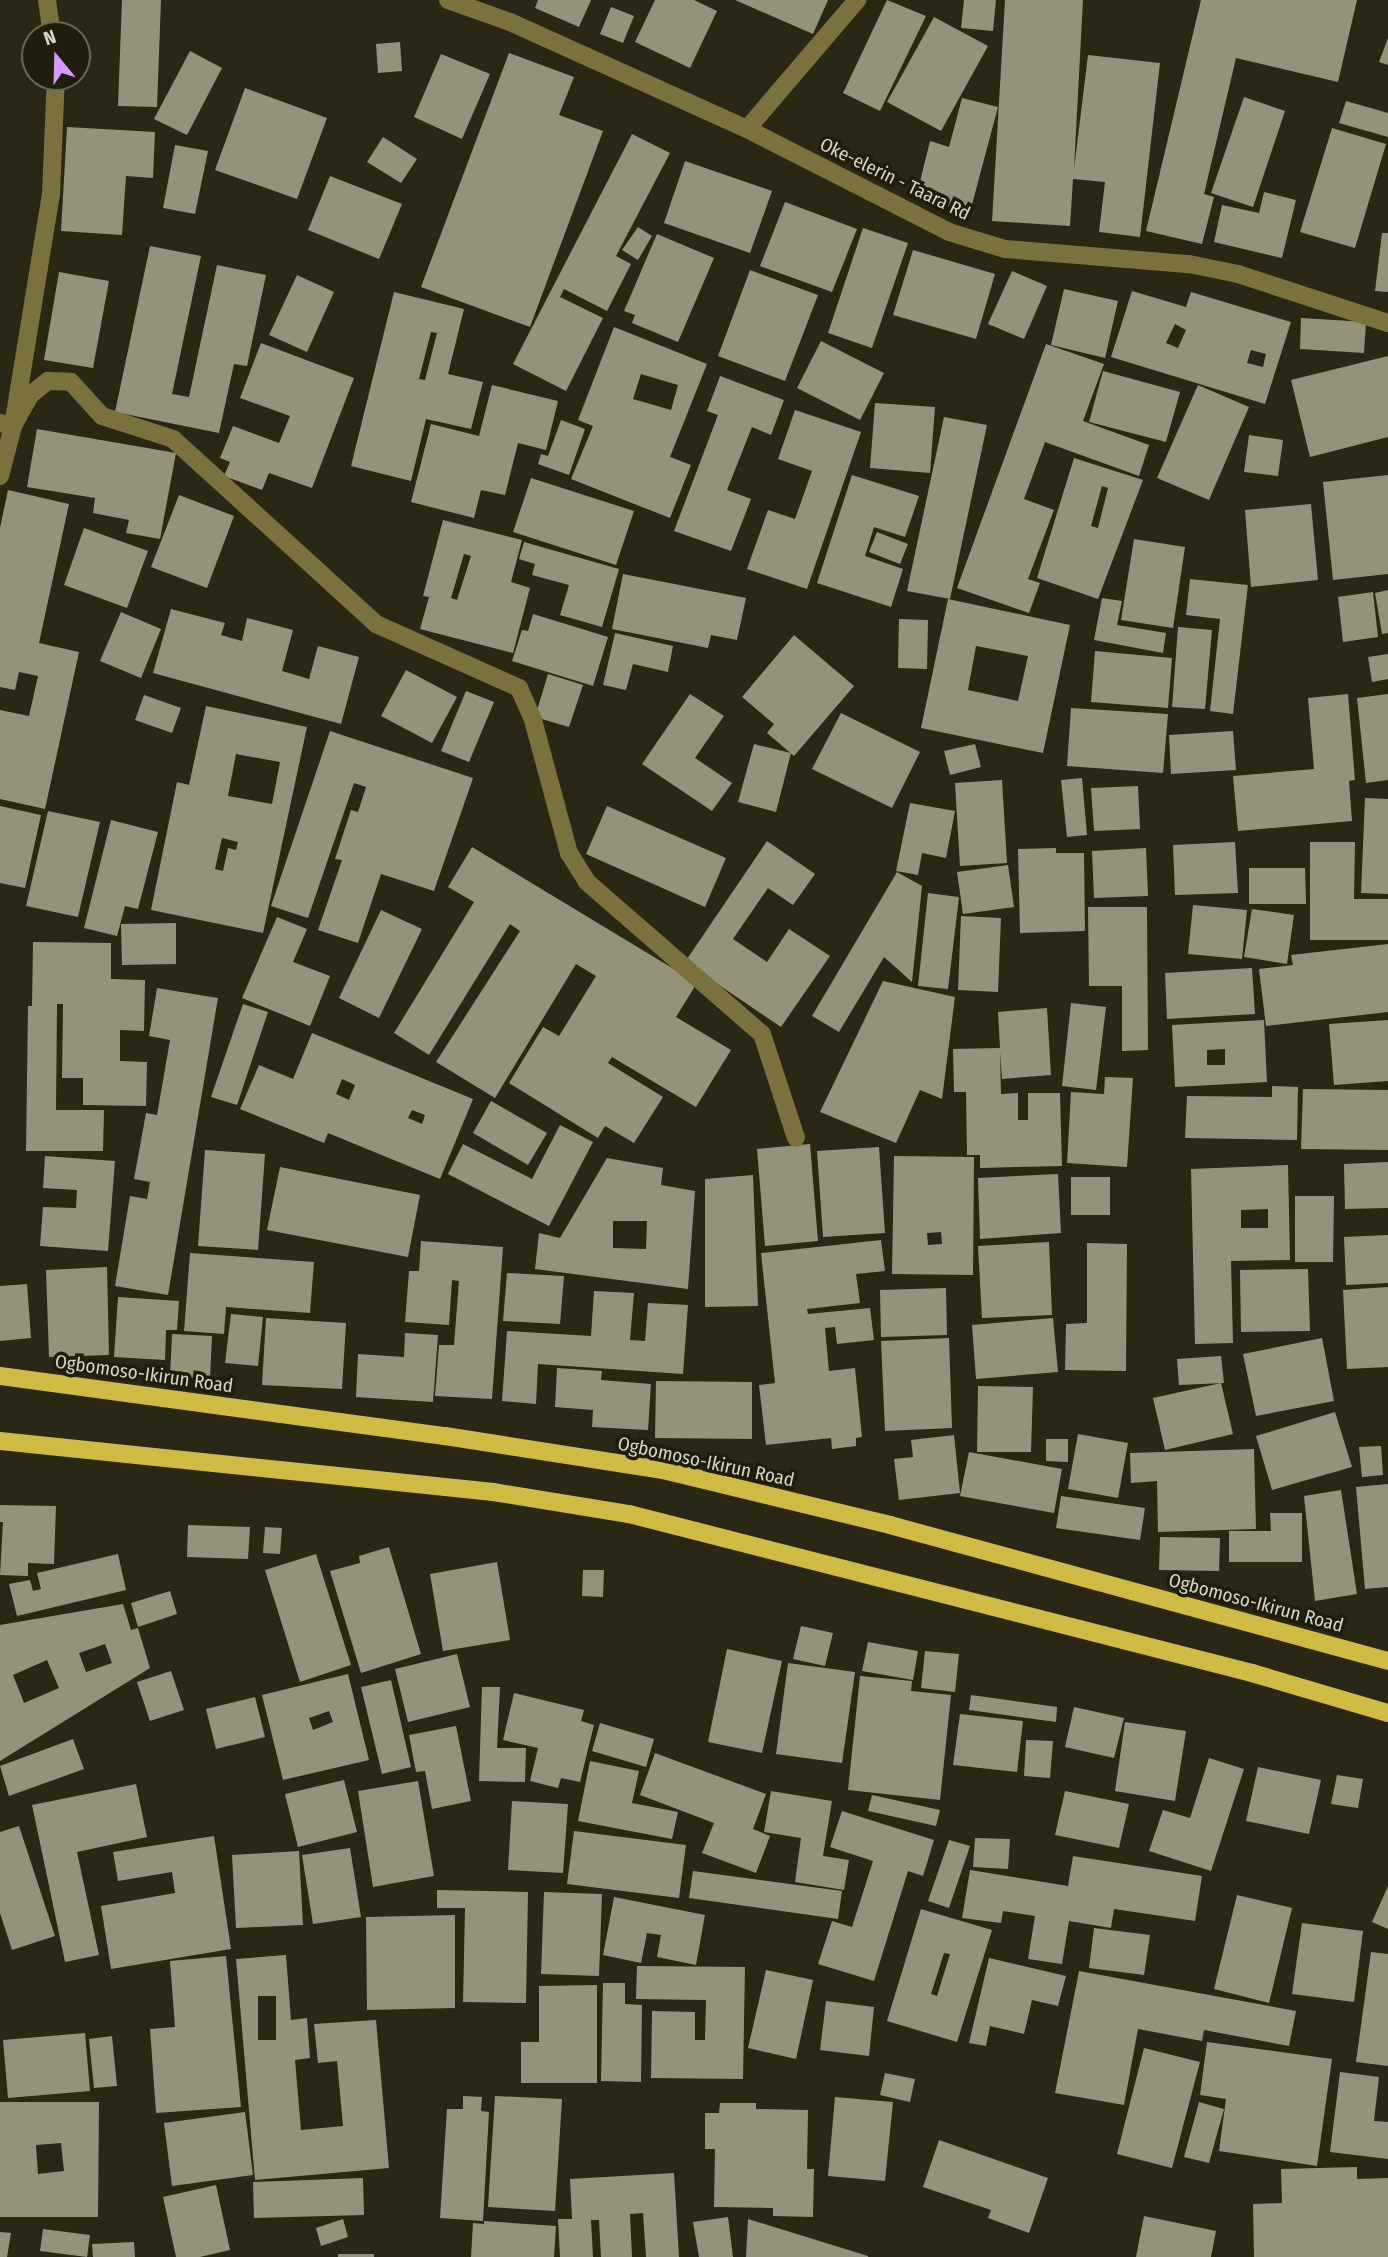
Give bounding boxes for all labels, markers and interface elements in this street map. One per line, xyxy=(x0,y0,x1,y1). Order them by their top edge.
north arrow xyxy=(21,21,91,91)
text: N xyxy=(41,25,59,50)
street label: Oke-elerin - Taara Rd xyxy=(816,133,974,225)
street label: Ogbomoso-Ikirun Road xyxy=(53,1350,235,1398)
street label: Ogbomoso-Ikirun Road xyxy=(616,1432,796,1492)
street label: Ogbomoso-Ikirun Road xyxy=(1166,1569,1346,1637)

